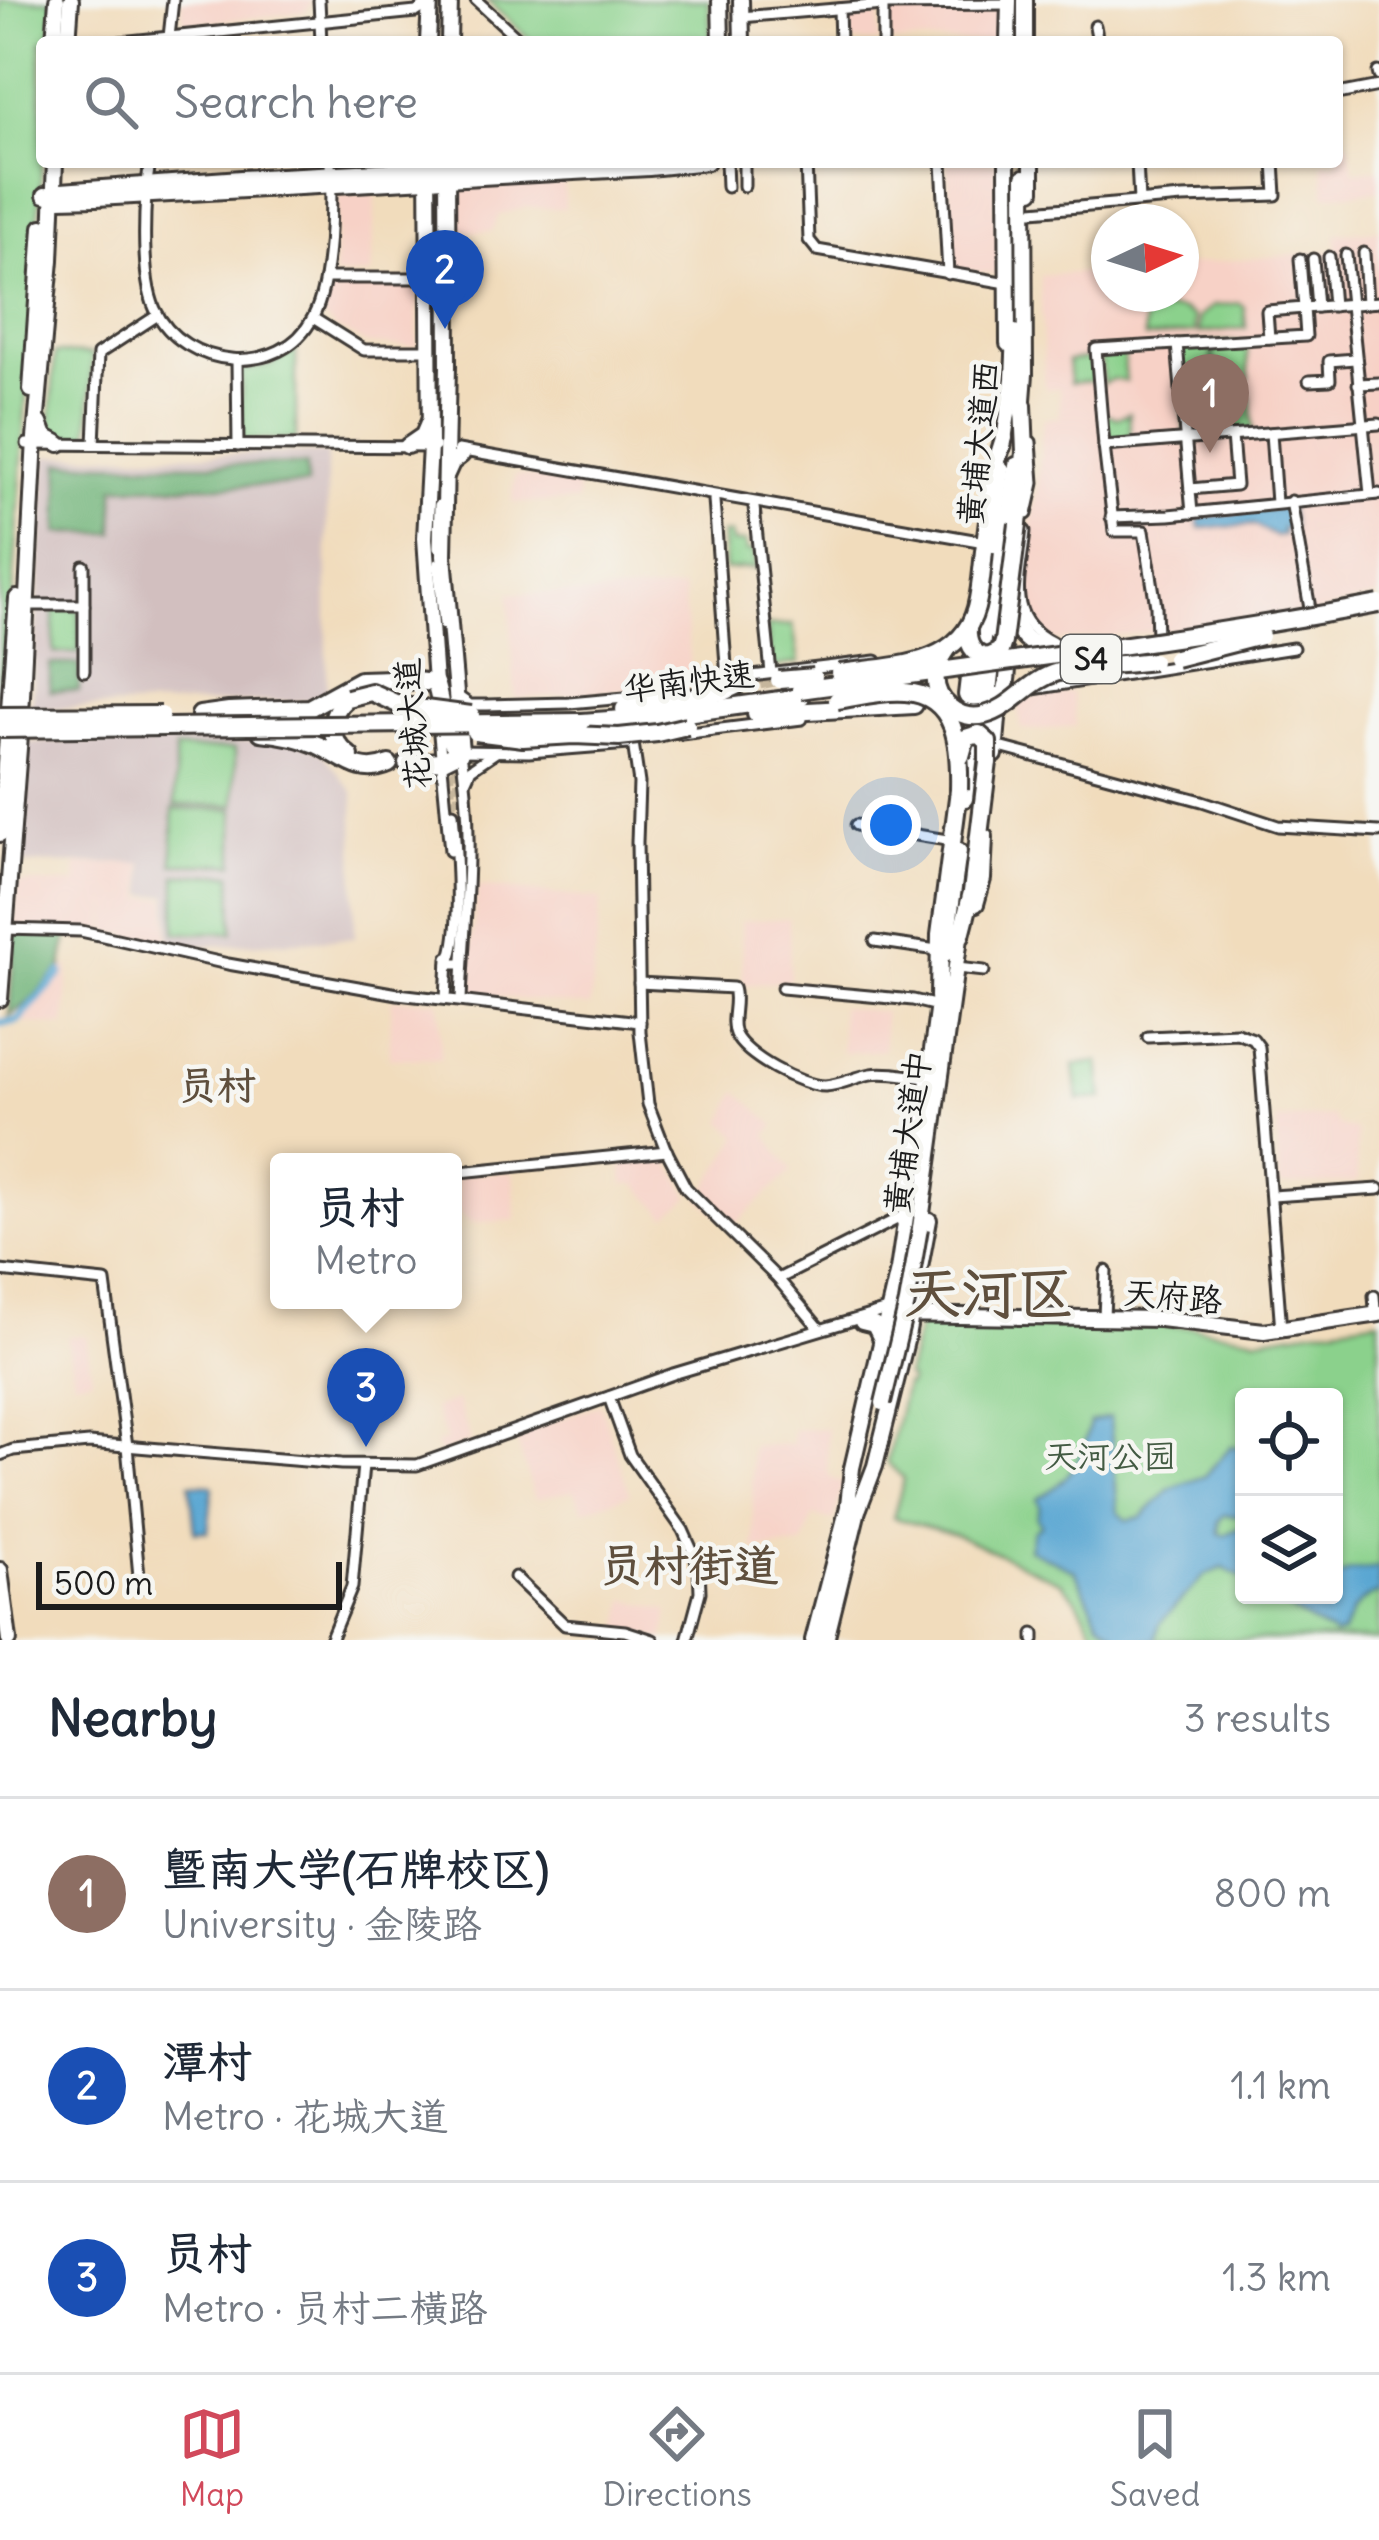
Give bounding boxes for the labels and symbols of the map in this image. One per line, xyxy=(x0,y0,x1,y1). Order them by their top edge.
north arrow xyxy=(1091,204,1199,312)
pin: 2 xyxy=(406,230,484,329)
pin: 1 xyxy=(1171,354,1249,453)
street label: 黄埔大道西 xyxy=(948,359,1008,527)
road number: S4 xyxy=(1061,635,1121,683)
street label: 华南快速 xyxy=(621,652,757,710)
street label: 花城大道 xyxy=(385,656,439,792)
your location xyxy=(861,795,921,855)
street label: 黄埔大道中 xyxy=(875,1047,939,1217)
district label: 员村 xyxy=(178,1061,256,1110)
district label: 天河区 xyxy=(904,1257,1075,1328)
street label: 天府路 xyxy=(1122,1271,1224,1321)
pin: 3 xyxy=(327,1348,405,1447)
park label: 天河公园 xyxy=(1044,1435,1176,1477)
district label: 员村街道 xyxy=(599,1537,779,1593)
scale bar xyxy=(36,1556,342,1609)

